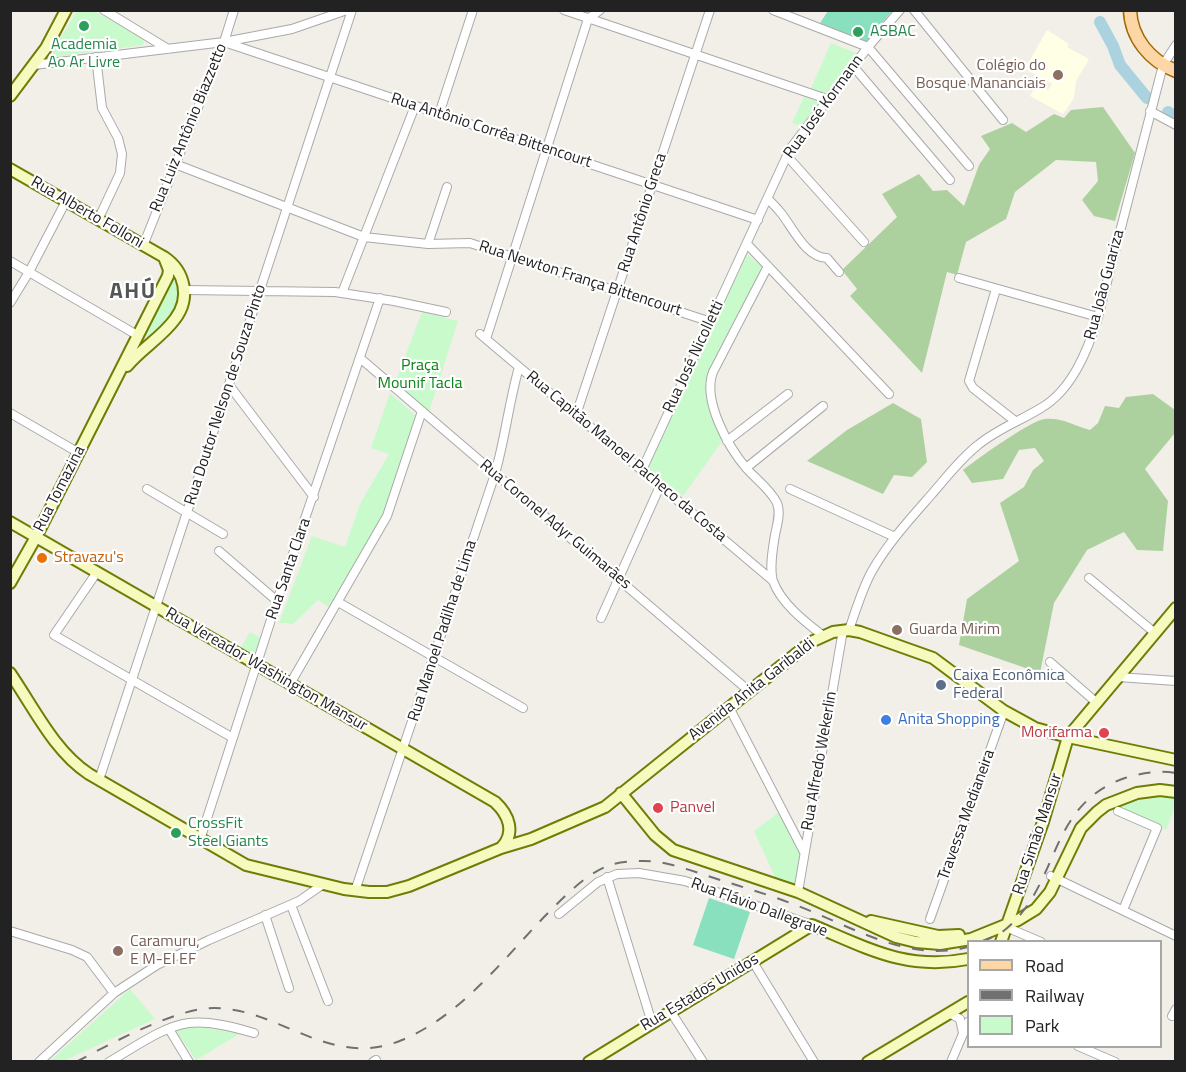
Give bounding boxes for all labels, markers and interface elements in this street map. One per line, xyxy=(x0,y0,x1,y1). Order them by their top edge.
marker: Academia Ao Ar Livre xyxy=(77,19,91,33)
place label: ASBAC xyxy=(870,22,916,42)
marker: ASBAC xyxy=(851,25,865,39)
place label: Academia Ao Ar Livre xyxy=(48,35,120,73)
street label: Rua Luiz Antônio Biazzetto xyxy=(146,41,232,215)
street label: Rua José Kormann xyxy=(780,51,868,163)
place label: Colégio do Bosque Mananciais xyxy=(916,56,1046,94)
marker: Colégio do Bosque Mananciais xyxy=(1051,68,1065,82)
street label: Rua Antônio Corrêa Bittencourt xyxy=(388,89,594,173)
street label: Rua Antônio Greca xyxy=(615,151,671,275)
street label: Rua Alberto Folloni xyxy=(27,173,147,253)
street label: Rua João Guariza xyxy=(1081,228,1129,342)
street label: Rua Newton França Bittencourt xyxy=(476,237,684,321)
district label: AHÚ xyxy=(109,280,157,306)
street label: Rua Doutor Nelson de Souza Pinto xyxy=(181,282,271,508)
street label: Rua José Nicolletti xyxy=(660,298,728,416)
park label: Praça Mounif Tacla xyxy=(378,356,462,394)
street label: Rua Capitão Manoel Pacheco da Costa xyxy=(522,367,730,547)
street label: Rua Tomazina xyxy=(30,443,90,535)
street label: Rua Coronel Adyr Guimarães xyxy=(475,456,635,594)
street label: Rua Santa Clara xyxy=(263,516,315,622)
street label: Rua Manoel Padilha de Lima xyxy=(405,538,481,724)
place label: Stravazu's xyxy=(54,548,124,568)
marker: Stravazu's xyxy=(35,551,49,565)
street label: Rua Vereador Washington Mansur xyxy=(162,604,370,736)
place label: Guarda Mirim xyxy=(909,620,1000,640)
marker: Guarda Mirim xyxy=(890,623,904,637)
street label: Avenida Anita Garibaldi xyxy=(685,635,819,745)
place label: Caixa Econômica Federal xyxy=(953,666,1065,704)
marker: Caixa Econômica Federal xyxy=(934,678,948,692)
street label: Rua Alfredo Wekerlin xyxy=(798,690,842,832)
place label: Anita Shopping xyxy=(898,710,1000,730)
marker: Anita Shopping xyxy=(879,713,893,727)
place label: Morifarma xyxy=(1021,723,1092,743)
marker: Morifarma xyxy=(1097,726,1111,740)
street label: Travessa Medianeira xyxy=(934,747,1000,883)
street label: Rua Simão Mansur xyxy=(1009,771,1067,897)
place label: Panvel xyxy=(670,798,715,818)
marker: Panvel xyxy=(651,801,665,815)
place label: CrossFit Steel Giants xyxy=(188,814,268,852)
marker: CrossFit Steel Giants xyxy=(169,826,183,840)
street label: Rua Flávio Dallegrave xyxy=(688,874,830,942)
place label: Caramuru, E M-EI EF xyxy=(130,932,200,970)
legend xyxy=(967,940,1162,1048)
marker: Caramuru, E M-EI EF xyxy=(111,944,125,958)
street label: Rua Estados Unidos xyxy=(637,950,763,1036)
text: Road xyxy=(1025,952,1064,979)
text: Railway xyxy=(1025,982,1084,1009)
text: Park xyxy=(1025,1012,1059,1039)

